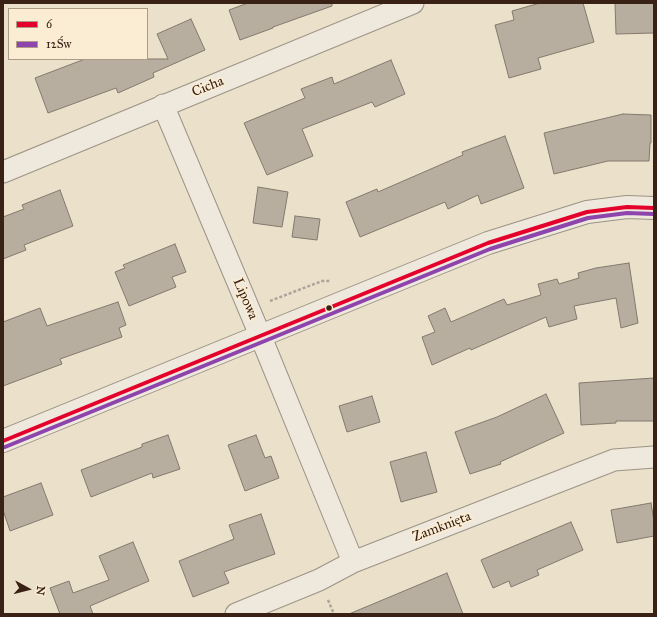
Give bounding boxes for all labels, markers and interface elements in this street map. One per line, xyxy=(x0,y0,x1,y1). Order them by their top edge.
legend xyxy=(8,8,148,60)
text: 6 xyxy=(46,17,52,31)
text: 12Św xyxy=(46,37,71,51)
street label: Cicha xyxy=(190,73,226,101)
street label: Lipowa xyxy=(229,276,261,322)
unlabelled marker xyxy=(324,303,334,313)
street label: Zamknięta xyxy=(411,508,473,546)
north arrow xyxy=(8,569,48,609)
text: N xyxy=(33,585,47,596)

